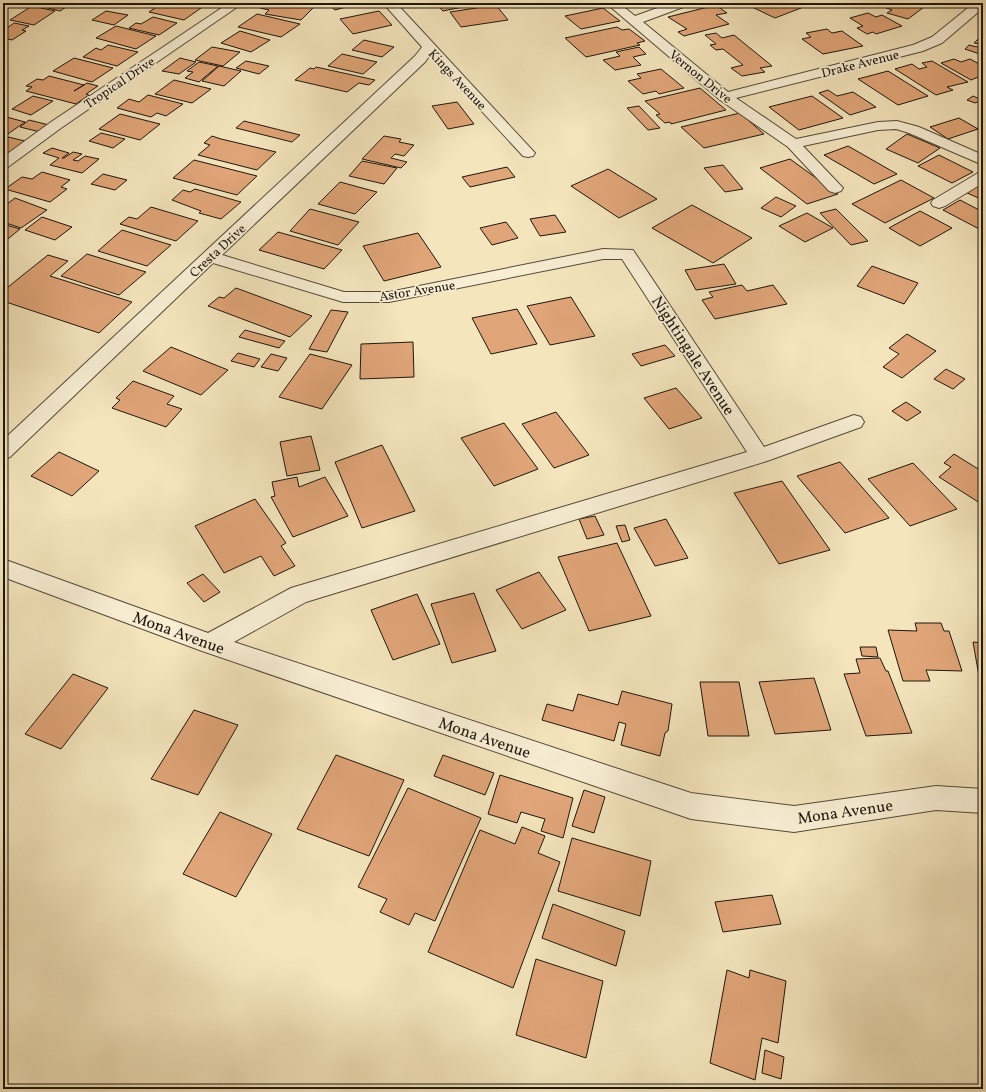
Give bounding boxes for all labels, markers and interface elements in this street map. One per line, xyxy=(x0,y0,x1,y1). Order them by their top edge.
street label: Kings Avenue xyxy=(423,46,490,115)
street label: Vernon Drive xyxy=(665,47,735,108)
street label: Drake Avenue xyxy=(820,47,901,83)
street label: Tropical Drive xyxy=(81,53,159,114)
street label: Cresta Drive xyxy=(186,221,250,282)
street label: Astor Avenue xyxy=(378,277,457,307)
street label: Nightingale Avenue xyxy=(645,292,739,420)
street label: Mona Avenue xyxy=(129,607,227,661)
street label: Mona Avenue xyxy=(435,713,533,765)
street label: Mona Avenue xyxy=(796,795,894,831)

